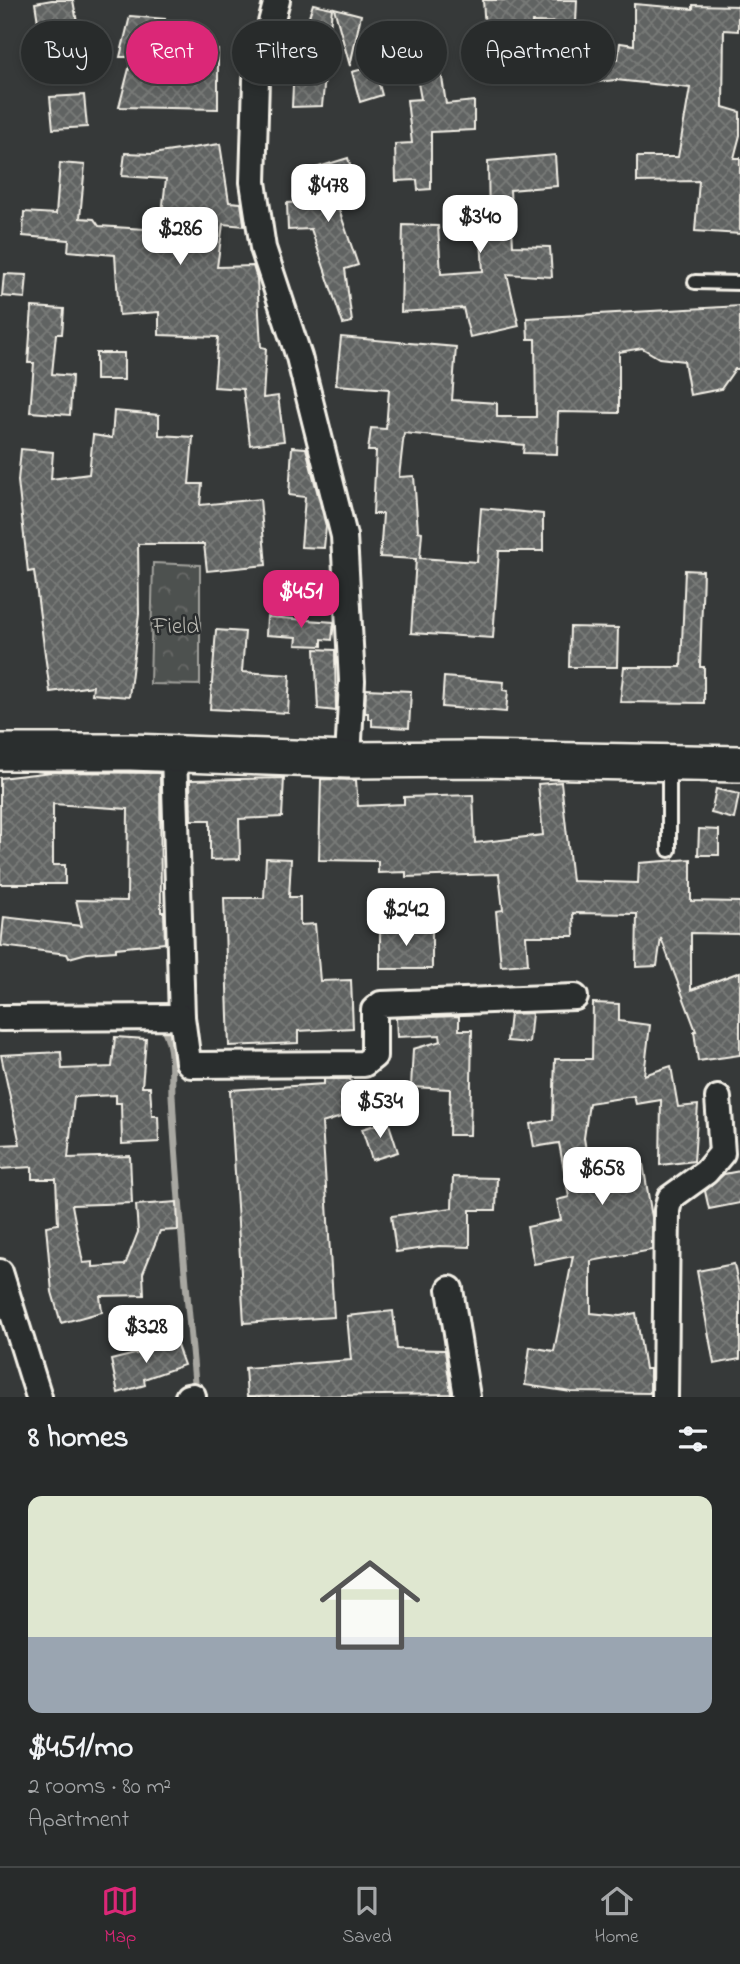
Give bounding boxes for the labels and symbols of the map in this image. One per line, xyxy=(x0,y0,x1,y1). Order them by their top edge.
pin: $478 xyxy=(287,164,369,224)
pin: $340 xyxy=(439,196,521,255)
pin: $286 xyxy=(139,208,221,267)
pin: $451 xyxy=(260,570,342,630)
park label: Field xyxy=(152,611,199,644)
pin: $242 xyxy=(365,888,447,948)
pin: $534 xyxy=(339,1080,421,1140)
pin: $658 xyxy=(561,1148,643,1207)
pin: $328 xyxy=(105,1306,187,1365)

